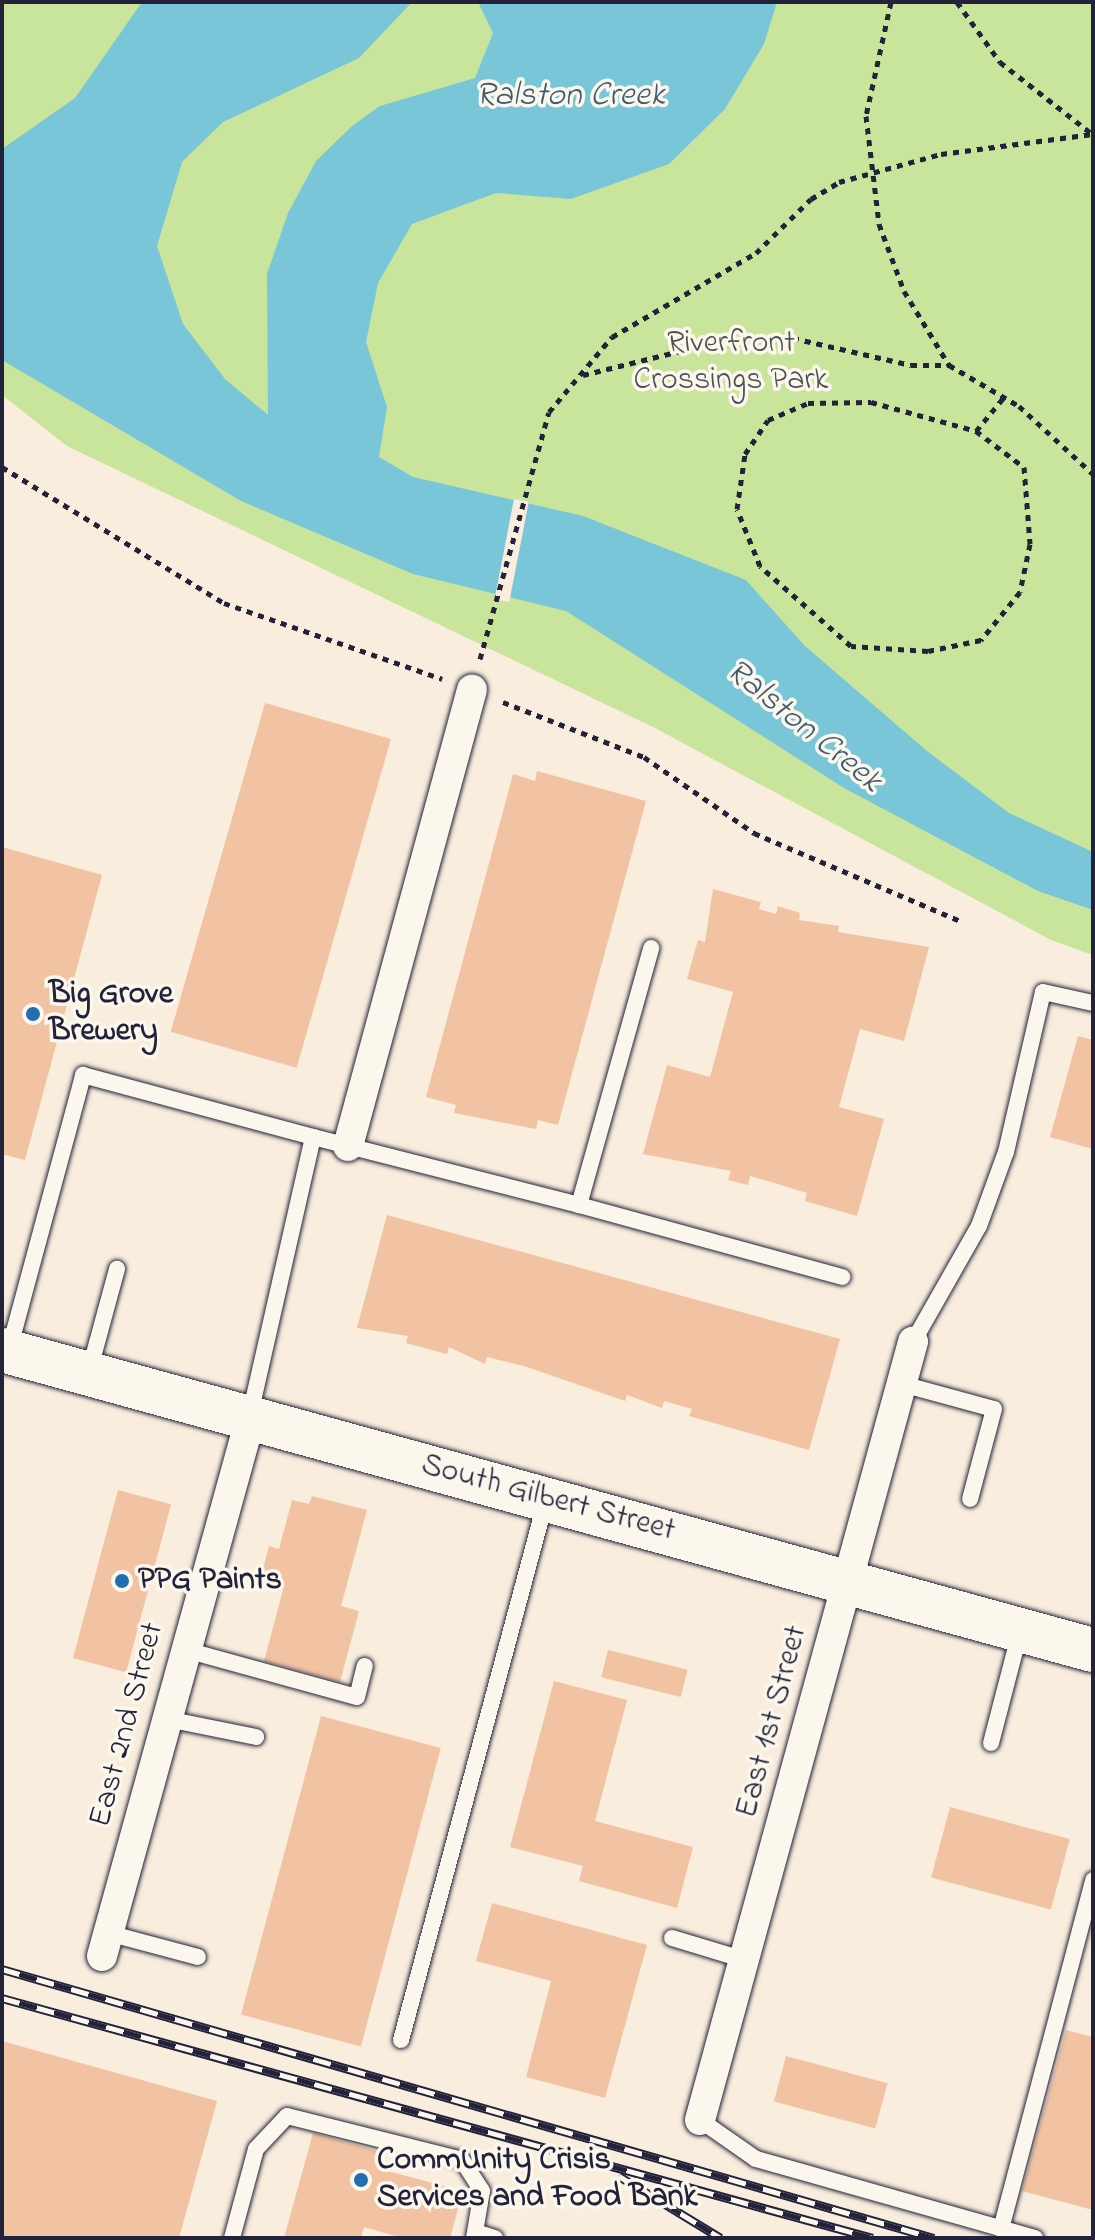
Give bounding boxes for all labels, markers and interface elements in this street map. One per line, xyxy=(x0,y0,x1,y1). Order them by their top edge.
water label: Ralston Creek xyxy=(475,77,665,117)
park label: Riverfront Crossings Park xyxy=(634,326,828,401)
water label: Ralston Creek xyxy=(717,652,889,802)
place label: Big Grove Brewery xyxy=(49,977,173,1052)
marker: Big Grove Brewery xyxy=(24,1005,42,1023)
street label: South Gilbert Street xyxy=(417,1447,679,1551)
place label: PPG Paints xyxy=(138,1562,282,1600)
marker: PPG Paints xyxy=(113,1572,131,1590)
street label: East 2nd Street xyxy=(82,1619,174,1831)
street label: East 1st Street xyxy=(729,1622,817,1822)
place label: CommUnity Crisis Services and Food Bank xyxy=(377,2143,698,2218)
marker: CommUnity Crisis Services and Food Bank xyxy=(352,2171,370,2189)

